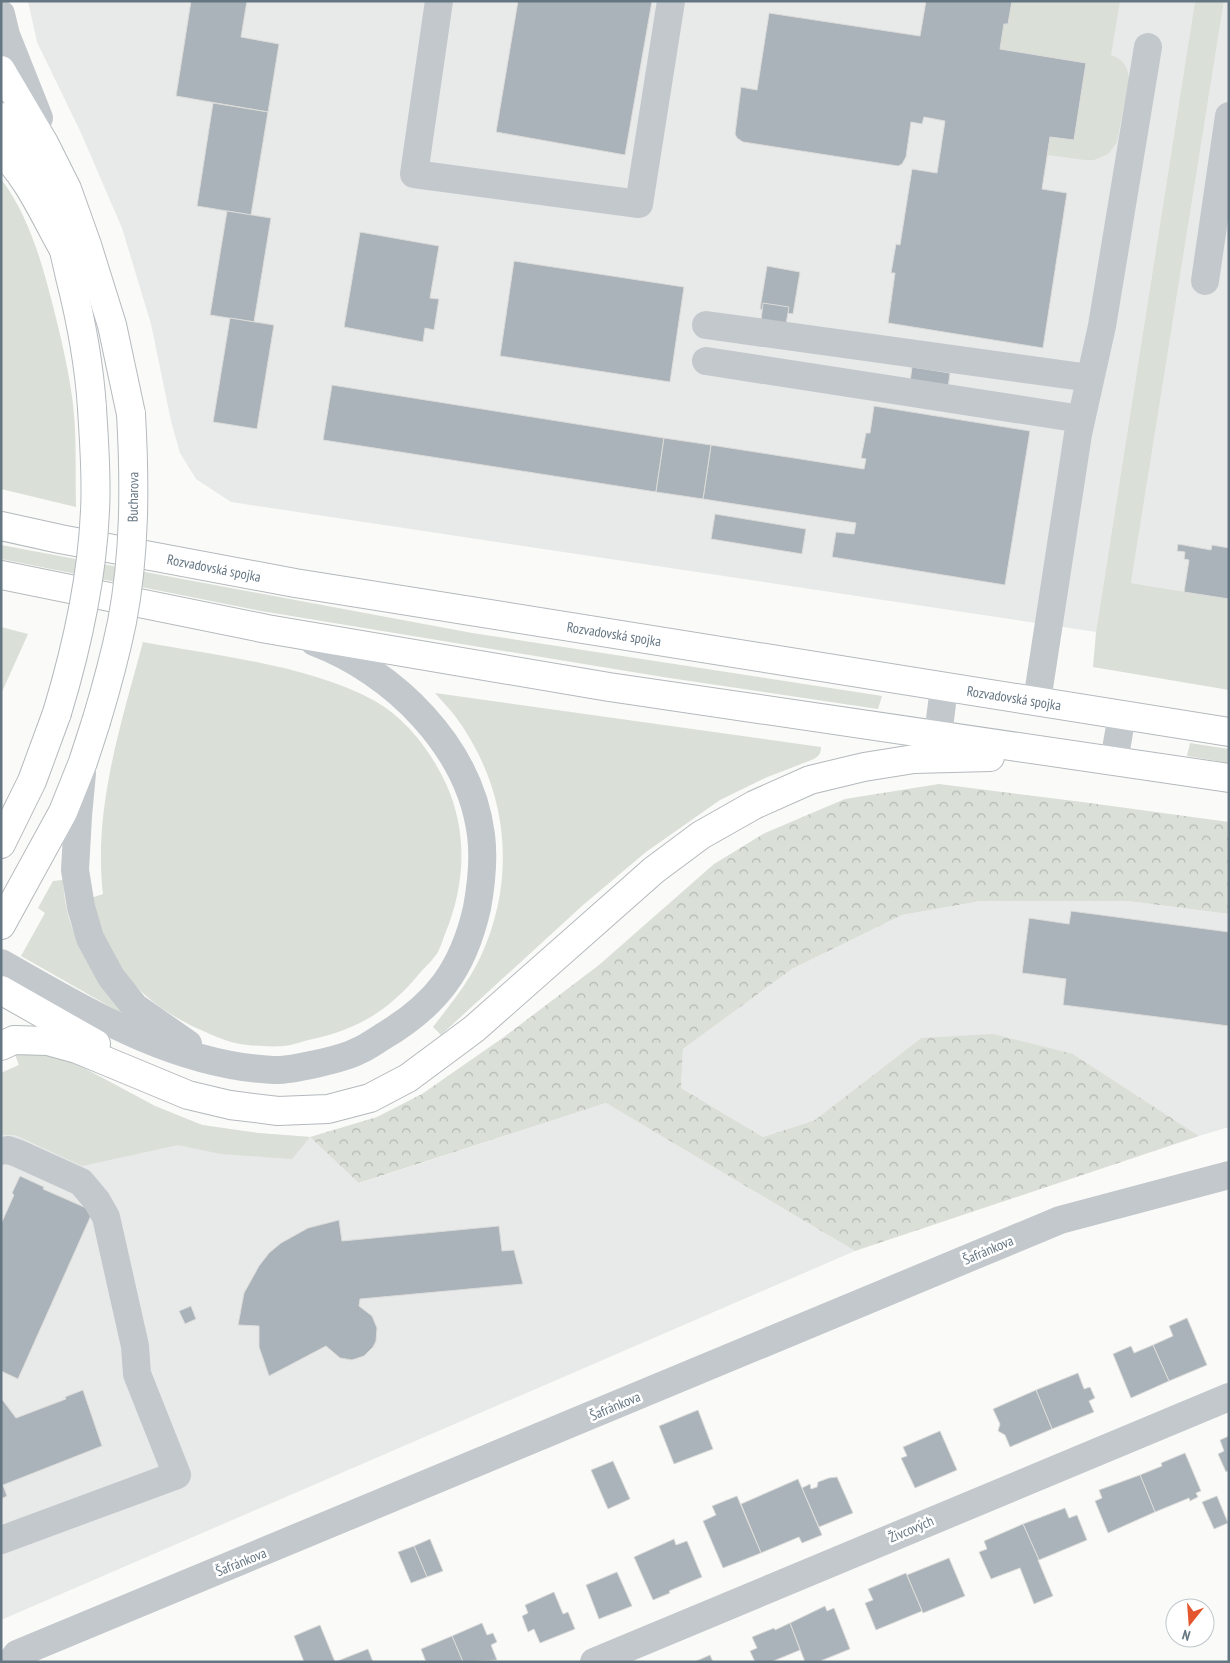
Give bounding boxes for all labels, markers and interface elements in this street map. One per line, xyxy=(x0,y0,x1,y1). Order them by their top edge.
street label: Bucharova xyxy=(124,472,142,522)
street label: Rozvadovská spojka xyxy=(166,550,262,586)
street label: Rozvadovská spojka xyxy=(566,618,662,650)
street label: Rozvadovská spojka xyxy=(966,682,1062,714)
street label: Šafránkova xyxy=(960,1231,1016,1269)
street label: Šafránkova xyxy=(587,1387,643,1425)
street label: Živcových xyxy=(886,1511,936,1547)
street label: Šafránkova xyxy=(213,1544,269,1580)
north arrow xyxy=(1165,1598,1215,1648)
text: N xyxy=(1180,1626,1192,1645)

